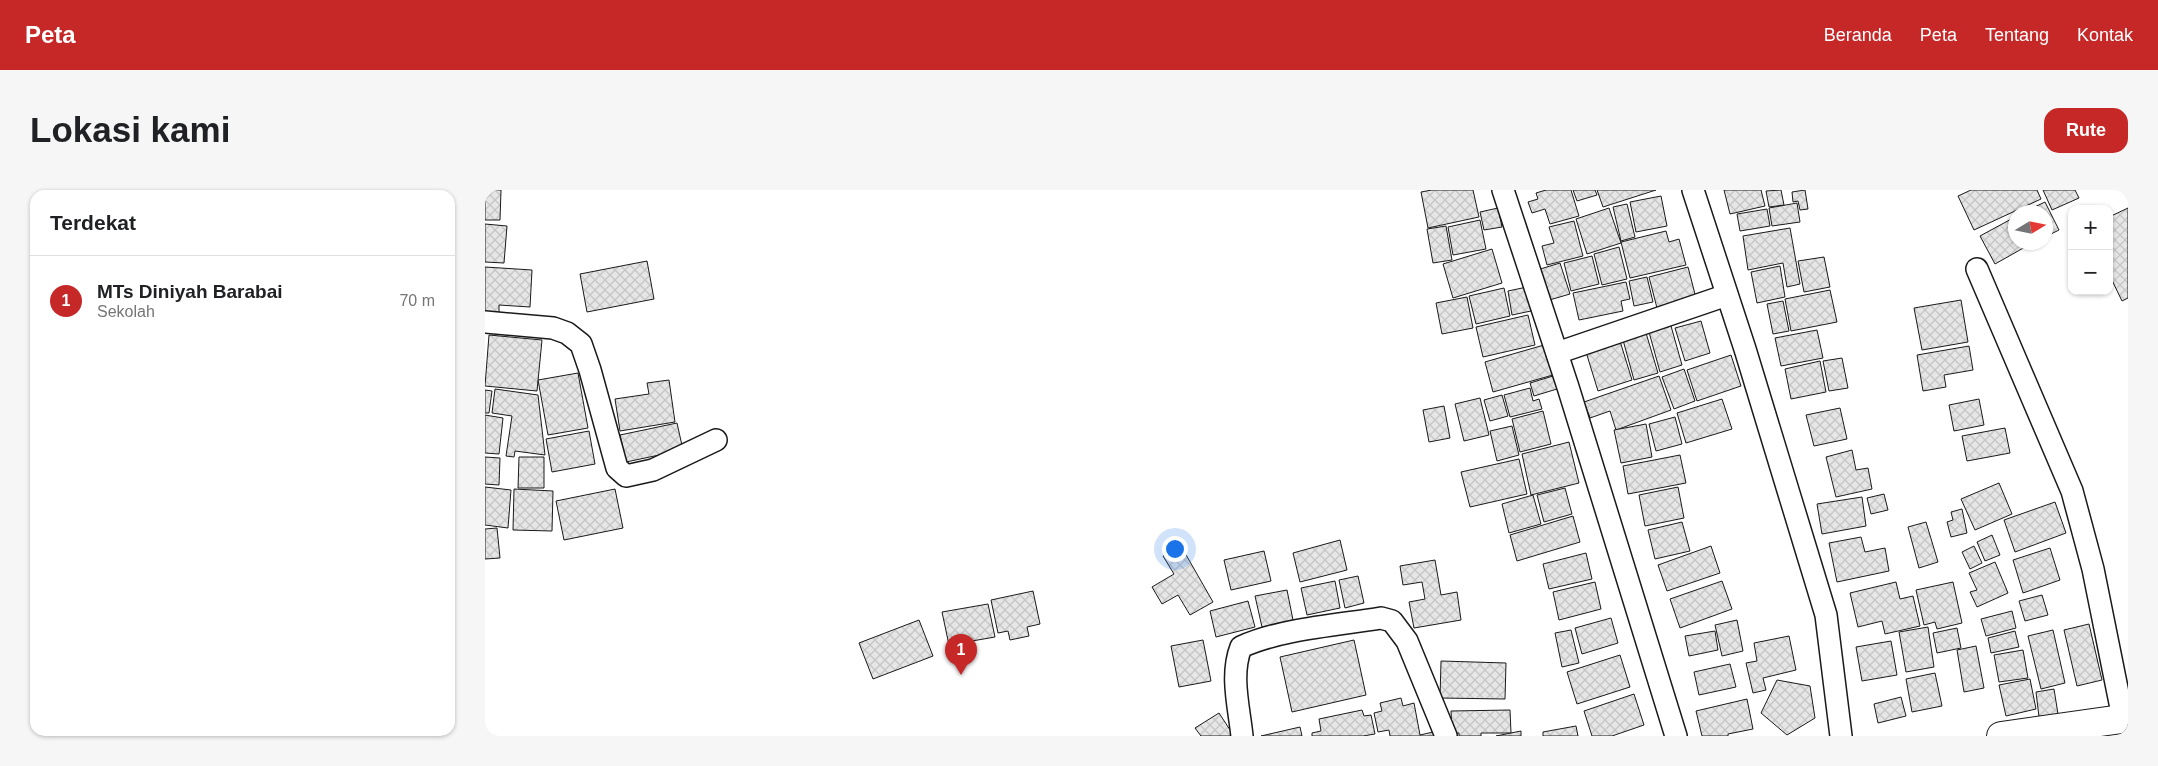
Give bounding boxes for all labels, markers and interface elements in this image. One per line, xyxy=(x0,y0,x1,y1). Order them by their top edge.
text: Peta xyxy=(25,21,76,48)
text: Beranda xyxy=(1824,25,1892,45)
text: Peta xyxy=(1920,25,1957,45)
text: Tentang xyxy=(1985,25,2049,45)
text: Kontak xyxy=(2077,25,2133,45)
button: Rute xyxy=(2044,108,2128,153)
text: Lokasi kami xyxy=(30,110,230,149)
north arrow xyxy=(2008,205,2053,250)
map controls xyxy=(2068,205,2113,295)
button: + xyxy=(2068,205,2113,250)
text: Terdekat xyxy=(50,211,136,234)
button: − xyxy=(2068,250,2113,295)
text: MTs Diniyah Barabai xyxy=(97,281,282,302)
text: 1 xyxy=(62,292,70,309)
text: 70 m xyxy=(399,292,435,309)
text: Sekolah xyxy=(97,303,155,320)
your location xyxy=(1162,536,1188,562)
pin: 1 xyxy=(945,634,977,675)

